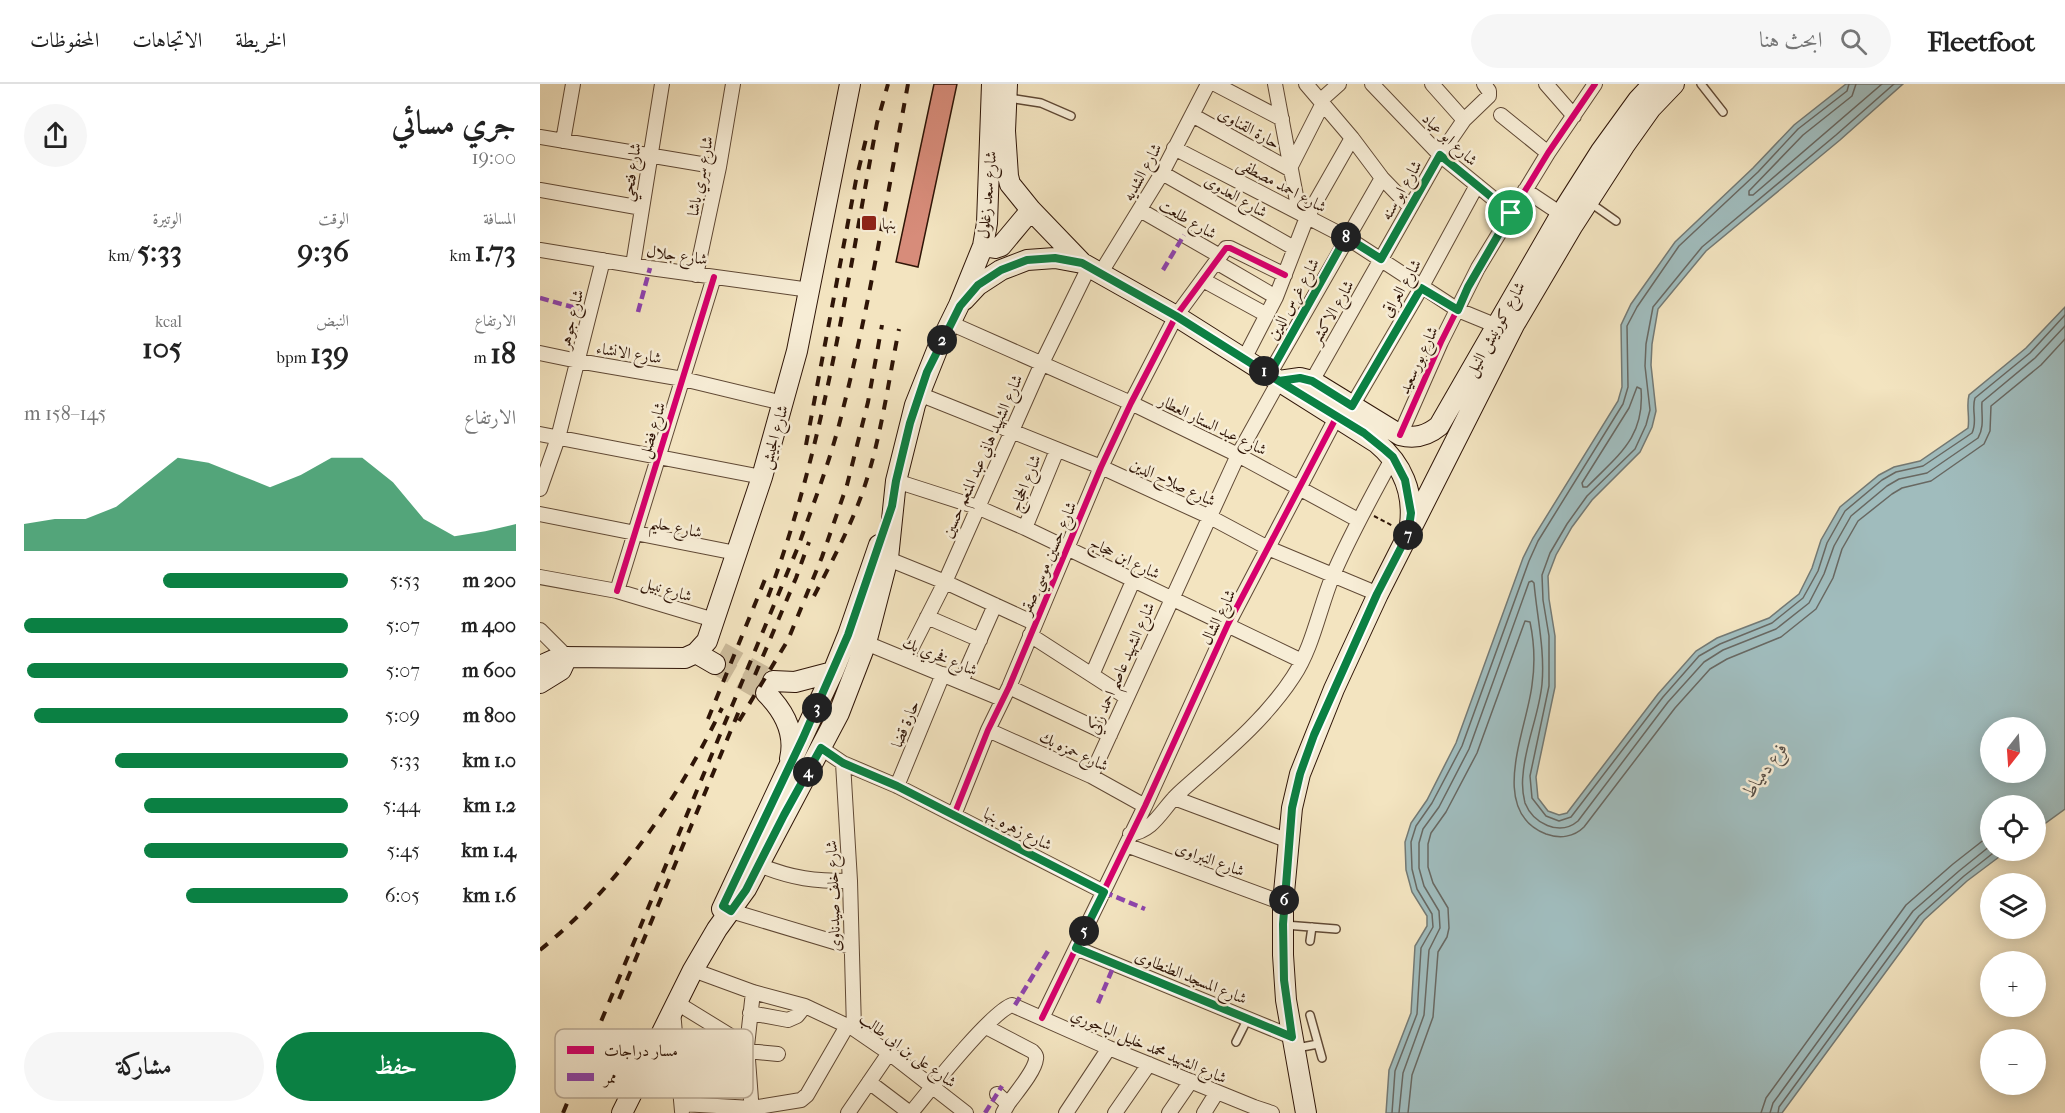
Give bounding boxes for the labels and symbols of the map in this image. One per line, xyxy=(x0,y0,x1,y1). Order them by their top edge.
street label: حارة القناوى xyxy=(1215,103,1283,153)
street label: شارع ابو عياد xyxy=(1416,108,1482,172)
street label: شارع سري باشا xyxy=(683,135,721,218)
street label: شارع الشديه xyxy=(1118,140,1169,206)
street label: شارع فتحي xyxy=(617,141,651,204)
street label: شارع سعد زغلول xyxy=(974,150,1004,240)
street label: شارع احمد مصطفى xyxy=(1232,154,1330,220)
street label: شارع ابو سنه xyxy=(1376,157,1429,225)
street label: شارع العدوى xyxy=(1199,170,1271,225)
pin xyxy=(1485,187,1536,238)
street label: شارع طلعت xyxy=(1154,195,1220,247)
marker: بنها xyxy=(860,214,878,232)
place label: بنها xyxy=(882,214,897,234)
pin: 8 xyxy=(1331,222,1361,252)
street label: شارع جلال xyxy=(645,241,709,273)
street label: شارع غرس الدين xyxy=(1263,255,1327,345)
street label: شارع العراقى xyxy=(1377,256,1429,322)
street label: شارع الاكشر xyxy=(1305,277,1361,351)
street label: شارع كورنيش النيل xyxy=(1461,278,1532,382)
street label: شارع جوهر xyxy=(554,288,591,353)
street label: شارع بورسعيد xyxy=(1394,323,1446,399)
pin: 2 xyxy=(927,325,957,355)
street label: شارع الانشاء xyxy=(594,338,663,372)
pin: 1 xyxy=(1249,356,1279,386)
street label: شارع الشهيد هاني عبد المنعم حسين xyxy=(937,371,1032,543)
street label: شارع عبد الستار العطار xyxy=(1153,390,1270,463)
street label: شارع فضل xyxy=(634,400,673,462)
street label: شارع الجيش xyxy=(756,403,796,472)
street label: شارع الحجاج xyxy=(1005,452,1050,516)
street label: شارع صلاح الدين xyxy=(1125,454,1219,515)
street label: شارع حسين موسي صقر xyxy=(1015,498,1086,622)
street label: شارع حليم xyxy=(647,512,704,549)
pin: 7 xyxy=(1393,520,1423,550)
street label: شارع ابن حجاج xyxy=(1085,533,1163,588)
street label: شارع نبيل xyxy=(638,572,695,610)
street label: شارع الشال xyxy=(1196,586,1243,650)
street label: شارع الشهيد عاصم احمد زكي xyxy=(1082,599,1165,740)
street label: شارع فخري بك xyxy=(898,632,980,683)
pin: 3 xyxy=(802,693,832,723)
street label: حارة قضا xyxy=(887,698,923,750)
north arrow xyxy=(1980,717,2046,783)
street label: شارع حمزه بك xyxy=(1035,727,1112,779)
water label: فرع دمياط xyxy=(1738,738,1795,804)
pin: 4 xyxy=(793,757,823,787)
street label: شارع زهره بنها xyxy=(979,804,1055,858)
street label: شارع النبراوى xyxy=(1171,838,1247,884)
street label: شارع خلف صيدناوى xyxy=(822,840,848,952)
pin: 6 xyxy=(1269,885,1299,915)
pin: 5 xyxy=(1069,916,1099,946)
street label: شارع المسجد الطنطاوى xyxy=(1131,946,1250,1012)
street label: شارع الشهيد محمد خليل الباجوري xyxy=(1067,1005,1230,1091)
street label: شارع على بن ابى طالب xyxy=(853,1008,960,1095)
legend xyxy=(555,1029,753,1098)
text: مسار دراجات xyxy=(604,1041,678,1060)
text: ممر xyxy=(602,1068,617,1088)

